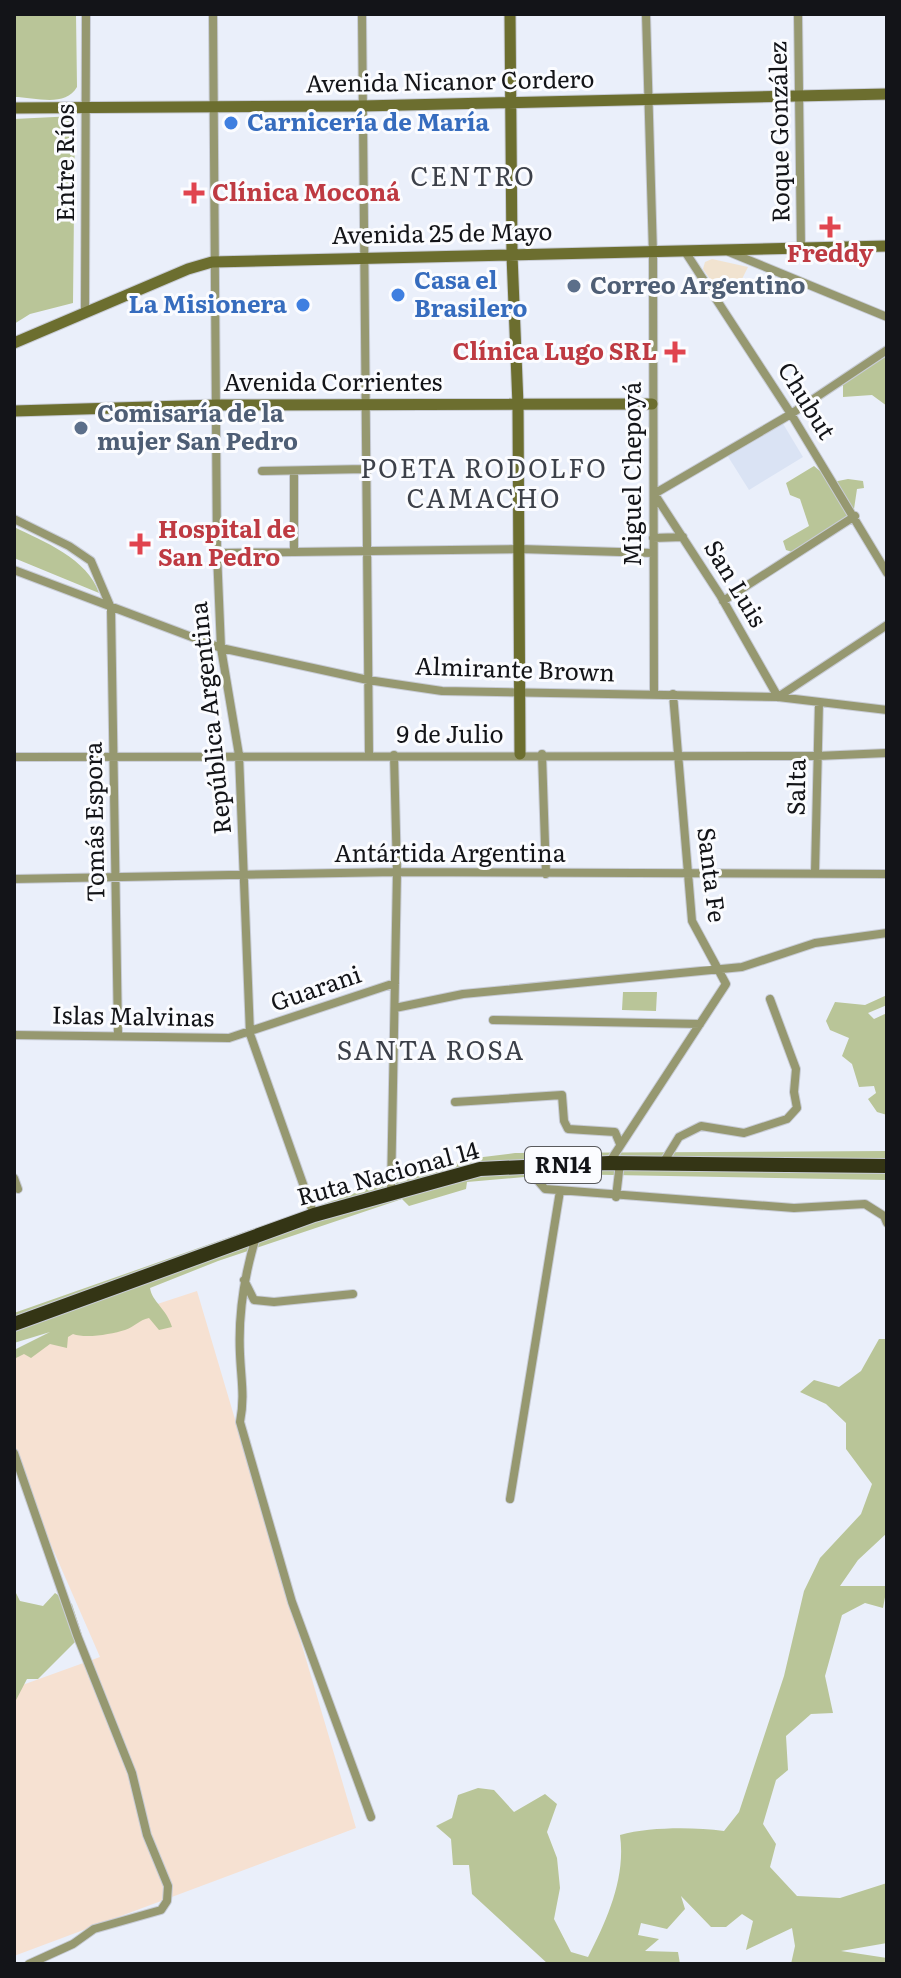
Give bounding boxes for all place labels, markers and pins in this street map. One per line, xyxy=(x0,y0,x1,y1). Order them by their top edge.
place label: Carnicería de María xyxy=(247,103,489,138)
marker: Carnicería de María xyxy=(222,114,240,132)
place label: Clínica Moconá xyxy=(212,173,400,208)
marker: Clínica Moconá xyxy=(183,182,205,204)
marker: Freddy xyxy=(821,218,839,236)
place label: Freddy xyxy=(787,234,874,269)
place label: Casa el Brasilero xyxy=(414,261,528,324)
place label: Correo Argentino xyxy=(590,266,805,301)
marker: Correo Argentino xyxy=(565,277,583,295)
place label: La Misionera xyxy=(128,285,287,320)
marker: Casa el Brasilero xyxy=(389,286,407,304)
marker: La Misionera xyxy=(294,296,312,314)
place label: Clínica Lugo SRL xyxy=(452,332,657,367)
marker: Clínica Lugo SRL xyxy=(664,341,686,363)
place label: Comisaría de la mujer San Pedro xyxy=(97,394,298,457)
marker: Comisaría de la mujer San Pedro xyxy=(72,419,90,437)
place label: Hospital de San Pedro xyxy=(158,510,296,573)
marker: Hospital de San Pedro xyxy=(129,533,151,555)

